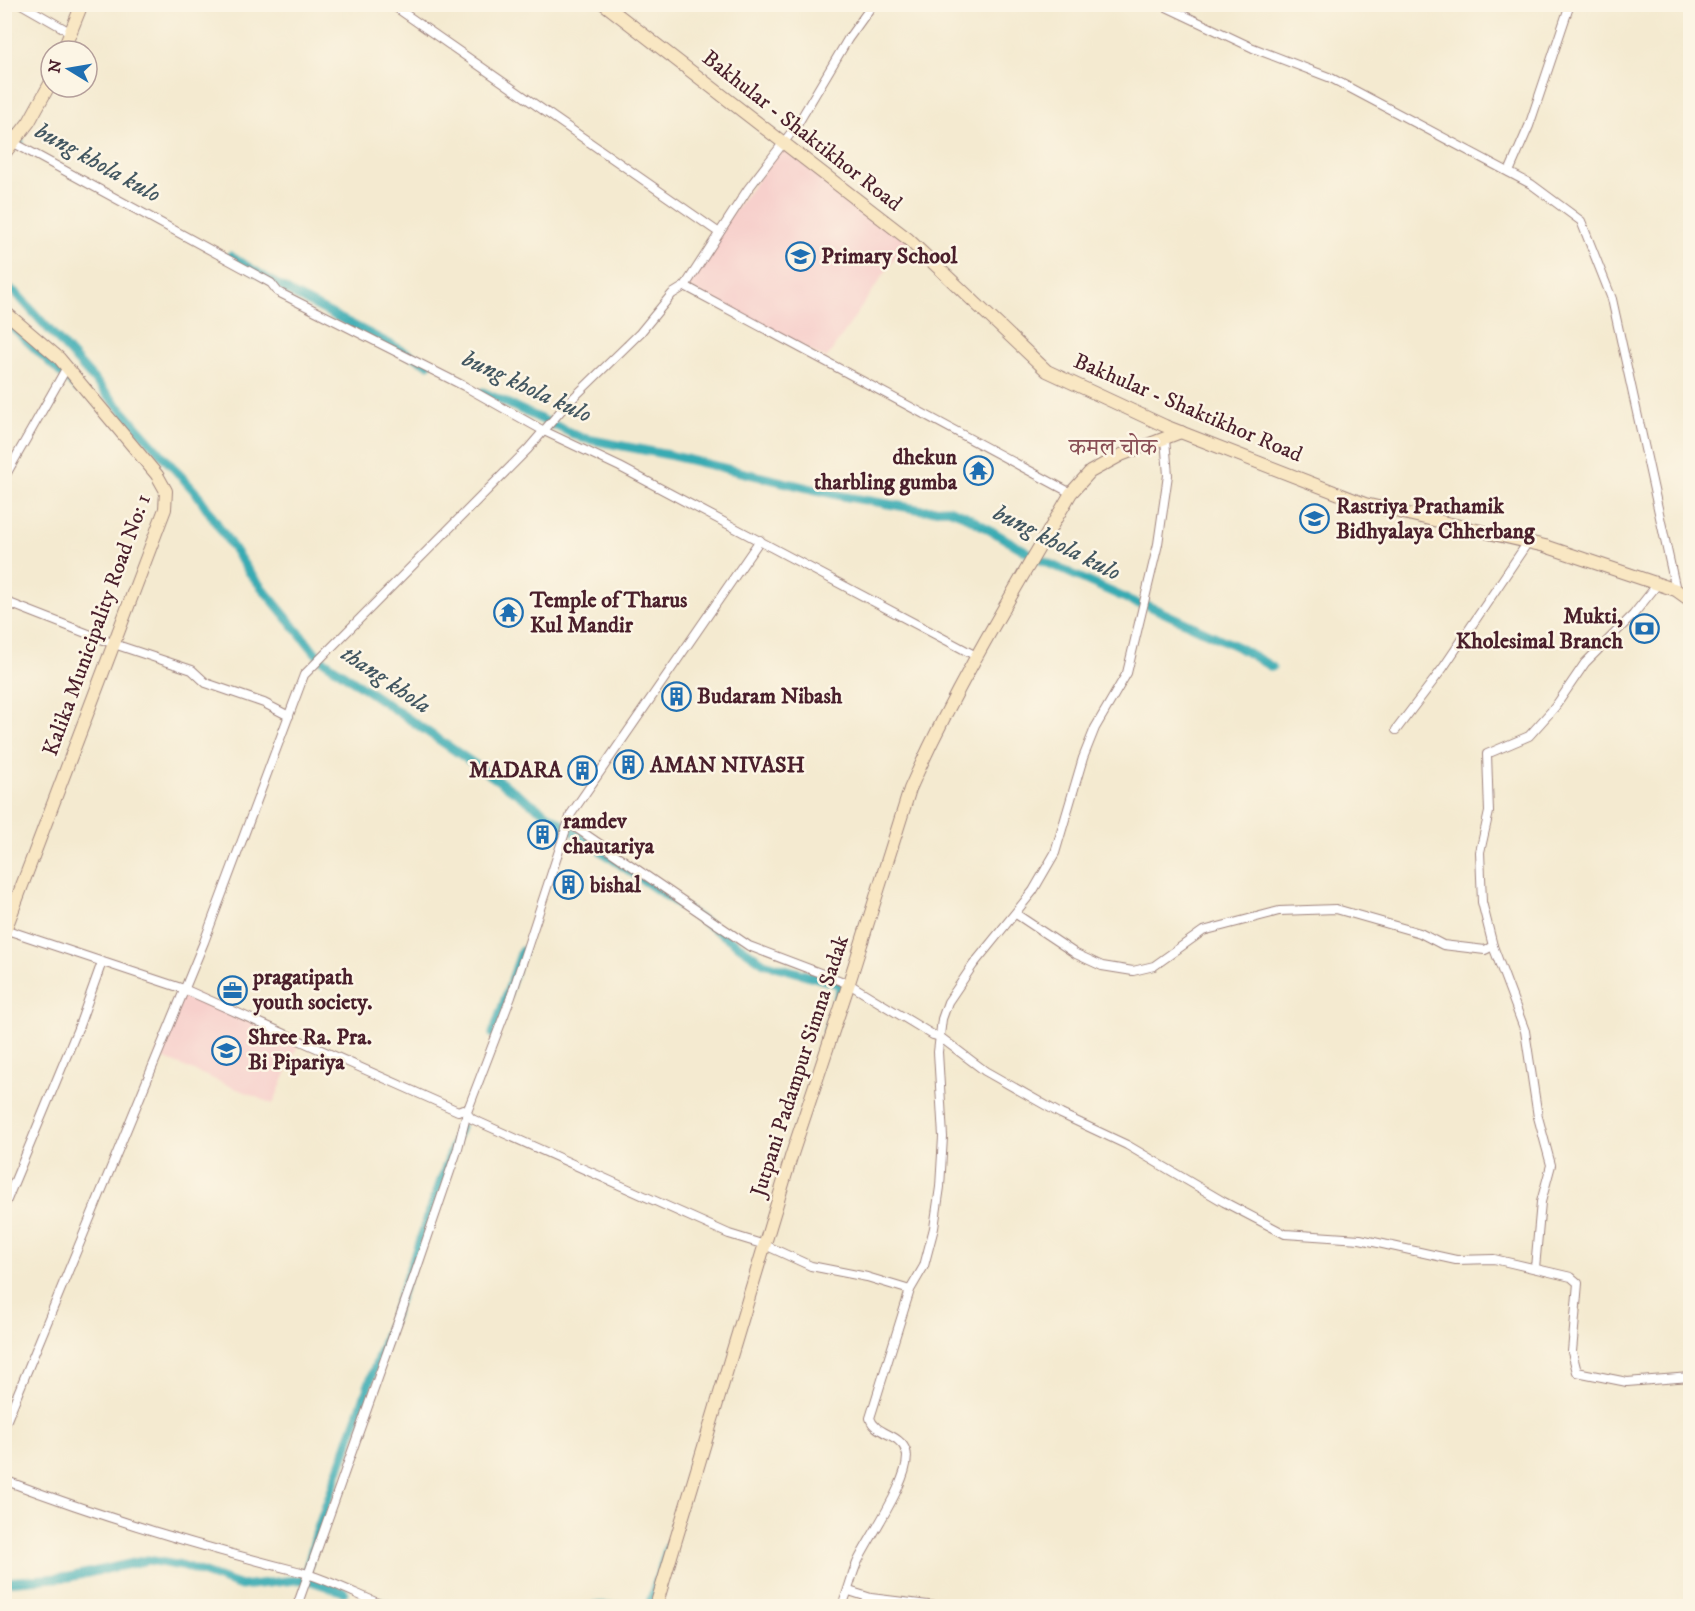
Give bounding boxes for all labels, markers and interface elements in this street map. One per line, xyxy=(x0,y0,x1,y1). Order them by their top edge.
north arrow xyxy=(39,39,99,99)
street label: Bakhular - Shaktikhor Road xyxy=(697,45,907,217)
text: N xyxy=(44,58,66,75)
water label: bung khola kulo xyxy=(30,116,166,210)
school or university icon: Primary School xyxy=(784,240,816,272)
place label: Primary School xyxy=(821,243,958,270)
water label: bung khola kulo xyxy=(458,344,596,430)
street label: Bakhular - Shaktikhor Road xyxy=(1069,347,1307,469)
district label: कमल चोक xyxy=(1068,433,1159,463)
place label: dhekun tharbling gumba xyxy=(814,444,958,496)
temple icon: dhekun tharbling gumba xyxy=(962,454,994,486)
street label: Kalika Municipality Road No: 1 xyxy=(37,490,157,760)
place label: Rastriya Prathamik Bidhyalaya Chherbang xyxy=(1336,493,1536,545)
water label: bung khola kulo xyxy=(988,498,1126,588)
school or university icon: Rastriya Prathamik Bidhyalaya Chherbang xyxy=(1299,503,1331,535)
place label: Temple of Tharus Kul Mandir xyxy=(529,587,688,639)
temple icon: Temple of Tharus Kul Mandir xyxy=(493,597,525,629)
place label: Mukti, Kholesimal Branch xyxy=(1456,603,1623,655)
bank icon: Mukti, Kholesimal Branch xyxy=(1628,613,1660,645)
water label: thang khola xyxy=(335,639,437,721)
building icon: Budaram Nibash xyxy=(660,680,692,712)
place label: Budaram Nibash xyxy=(697,683,843,710)
building icon: AMAN NIVASH xyxy=(613,749,645,781)
place label: AMAN NIVASH xyxy=(649,752,805,779)
building icon: MADARA xyxy=(567,754,599,786)
place label: MADARA xyxy=(469,757,563,784)
place label: ramdev chautariya xyxy=(563,808,655,860)
building icon: ramdev chautariya xyxy=(526,818,558,850)
building icon: bishal xyxy=(553,869,585,901)
place label: bishal xyxy=(589,872,641,899)
street label: Jutpani Padampur Simna Sadak xyxy=(744,932,855,1202)
place label: pragatipath youth society. xyxy=(252,964,372,1016)
office icon: pragatipath youth society. xyxy=(216,974,248,1006)
place label: Shree Ra. Pra. Bi Pipariya xyxy=(248,1024,372,1076)
school or university icon: Shree Ra. Pra. Bi Pipariya xyxy=(211,1034,243,1066)

